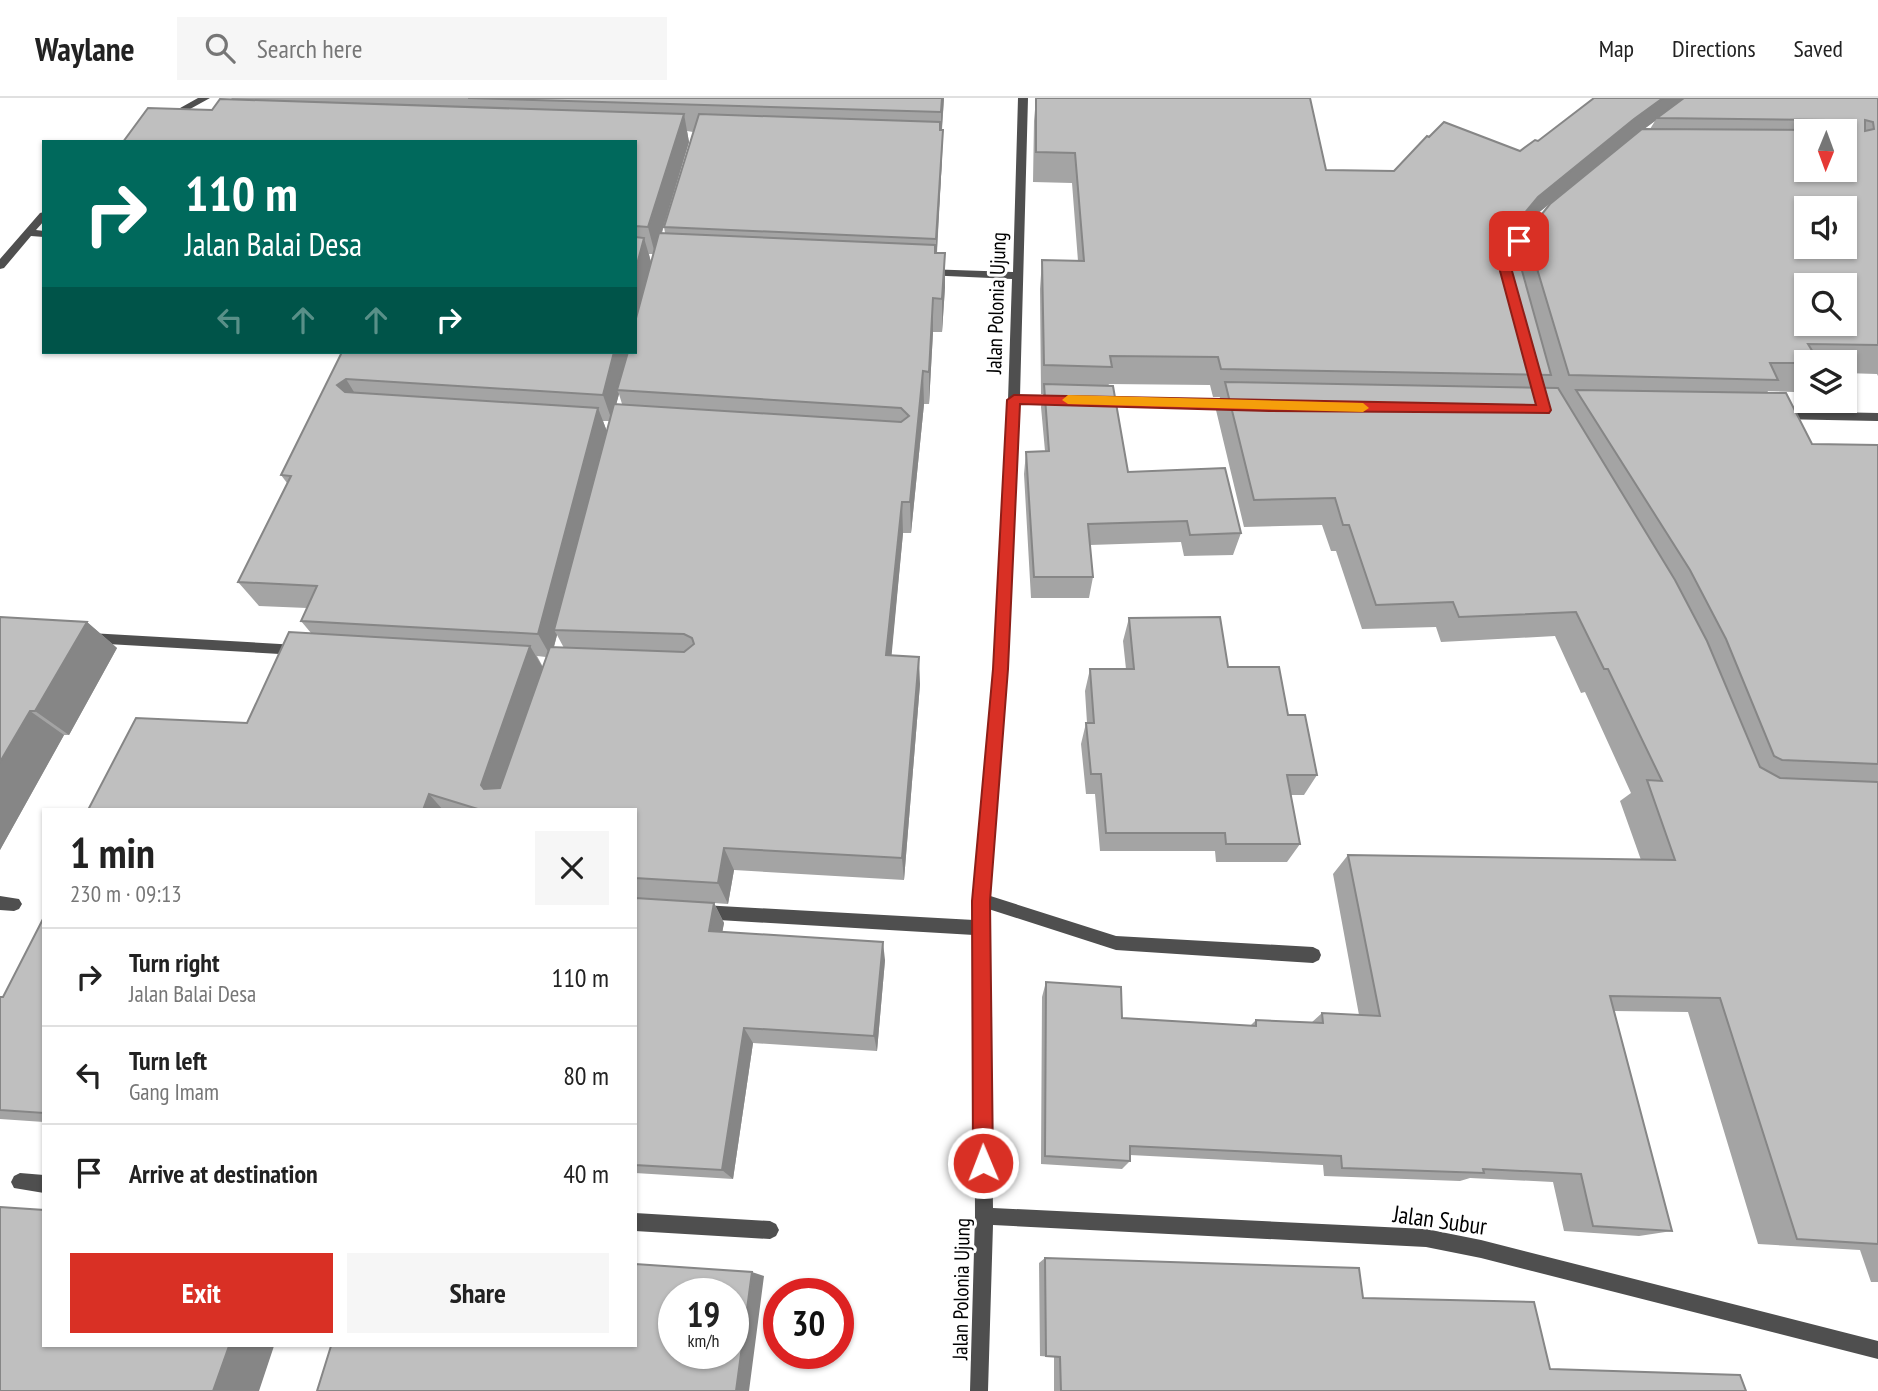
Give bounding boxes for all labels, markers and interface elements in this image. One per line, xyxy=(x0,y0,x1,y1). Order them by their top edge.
search box xyxy=(177,17,667,80)
text: Waylane xyxy=(35,27,135,70)
icon: search xyxy=(201,29,239,67)
text: Search here xyxy=(257,32,362,65)
text: Map xyxy=(1599,33,1634,64)
text: Directions xyxy=(1672,33,1756,64)
text: Saved xyxy=(1794,33,1843,64)
north arrow xyxy=(1794,119,1857,182)
map controls xyxy=(1794,119,1857,413)
text: 110 m xyxy=(185,161,298,225)
icon: right xyxy=(70,168,161,259)
button: sound xyxy=(1794,196,1857,259)
pin xyxy=(1489,211,1549,271)
icon: arrive xyxy=(1500,222,1538,260)
text: Jalan Balai Desa xyxy=(185,223,362,265)
street label: Jalan Polonia Ujung xyxy=(980,232,1012,375)
button: search xyxy=(1794,273,1857,336)
icon: left xyxy=(211,301,249,339)
icon: ahead xyxy=(284,301,322,339)
icon: ahead xyxy=(357,301,395,339)
icon: right xyxy=(430,301,468,339)
button: layers xyxy=(1794,350,1857,413)
text: 1 min xyxy=(70,825,155,880)
button: close xyxy=(535,831,609,905)
text: 230 m · 09:13 xyxy=(70,879,182,908)
text: Turn right xyxy=(129,946,220,979)
icon: right xyxy=(70,958,108,996)
text: 110 m xyxy=(551,961,609,994)
text: Jalan Balai Desa xyxy=(129,979,256,1008)
text: Turn left xyxy=(129,1044,207,1077)
icon: left xyxy=(70,1056,108,1094)
text: 80 m xyxy=(563,1059,609,1092)
text: Gang Imam xyxy=(129,1077,219,1106)
position arrow xyxy=(946,1126,1020,1200)
icon: arrive xyxy=(70,1154,108,1192)
text: Arrive at destination xyxy=(129,1157,318,1190)
text: 40 m xyxy=(563,1157,609,1190)
street label: Jalan Subur xyxy=(1390,1198,1489,1242)
street label: Jalan Polonia Ujung xyxy=(946,1218,976,1361)
button: Exit xyxy=(70,1253,333,1333)
button: Share xyxy=(347,1253,609,1333)
speed limit sign: 30 xyxy=(763,1278,854,1369)
text: 19 xyxy=(687,1291,720,1337)
text: km/h xyxy=(688,1329,719,1352)

